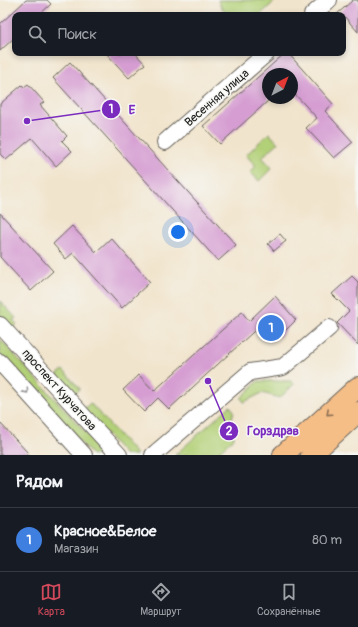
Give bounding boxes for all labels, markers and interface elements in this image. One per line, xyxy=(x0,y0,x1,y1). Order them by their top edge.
search box xyxy=(12,12,346,56)
icon: search xyxy=(26,23,48,45)
text: Поиск xyxy=(58,25,97,44)
street label: Весенняя улица xyxy=(182,66,253,130)
north arrow xyxy=(262,68,298,104)
callout: Е xyxy=(101,97,144,122)
text: 1 xyxy=(109,102,113,117)
text: Е xyxy=(129,102,136,118)
your location xyxy=(168,222,188,242)
pin: 1 xyxy=(258,313,284,343)
street label: проспект Курчатова xyxy=(18,346,100,434)
one-way arrow xyxy=(22,386,29,394)
one-way arrow xyxy=(326,409,334,416)
callout: Горздрав xyxy=(219,418,307,443)
text: Горздрав xyxy=(247,423,299,439)
text: 2 xyxy=(226,424,233,439)
text: Рядом xyxy=(16,471,63,492)
text: Красное&Белое xyxy=(54,522,156,541)
text: 1 xyxy=(26,532,32,548)
text: 80 m xyxy=(312,532,342,548)
text: Магазин xyxy=(54,541,98,557)
tab: Карта xyxy=(38,581,65,618)
tab: Маршрут xyxy=(140,581,182,618)
tab: Сохранённые xyxy=(257,581,320,618)

